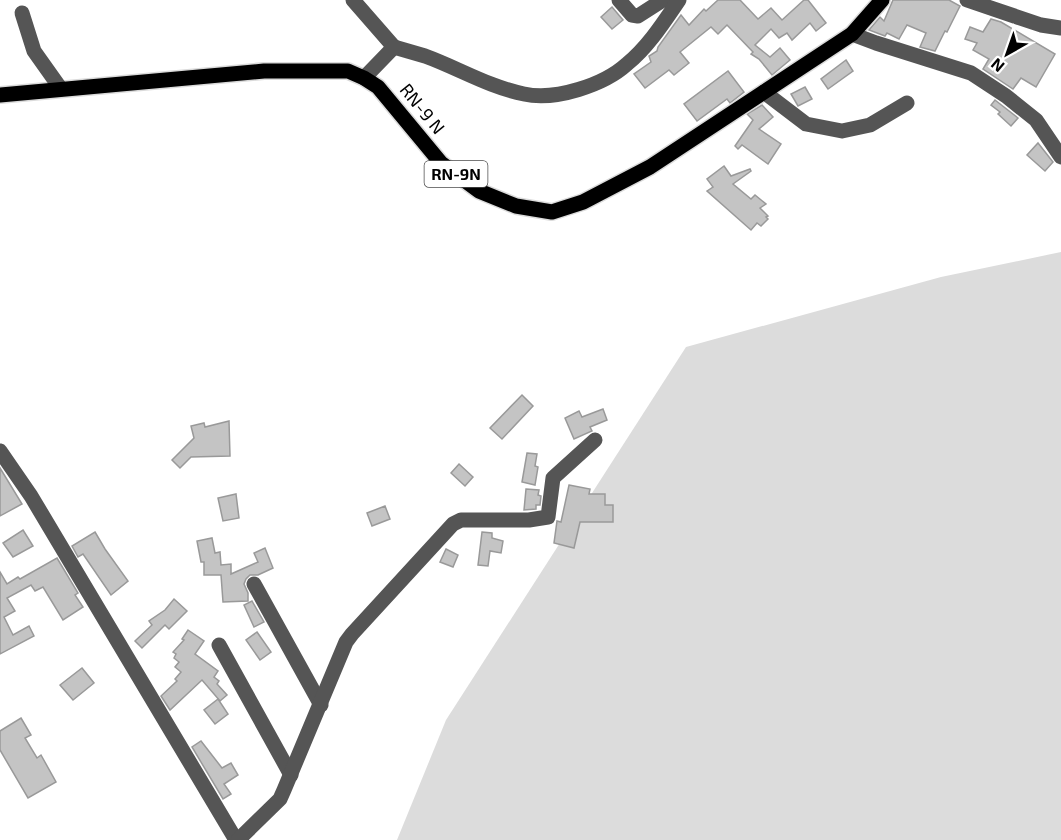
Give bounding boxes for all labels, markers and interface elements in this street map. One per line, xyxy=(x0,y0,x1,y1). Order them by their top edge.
north arrow xyxy=(977,24,1037,84)
text: N xyxy=(987,55,1008,77)
street label: RN-9 N xyxy=(396,79,450,138)
road number: RN-9N xyxy=(424,161,488,187)

